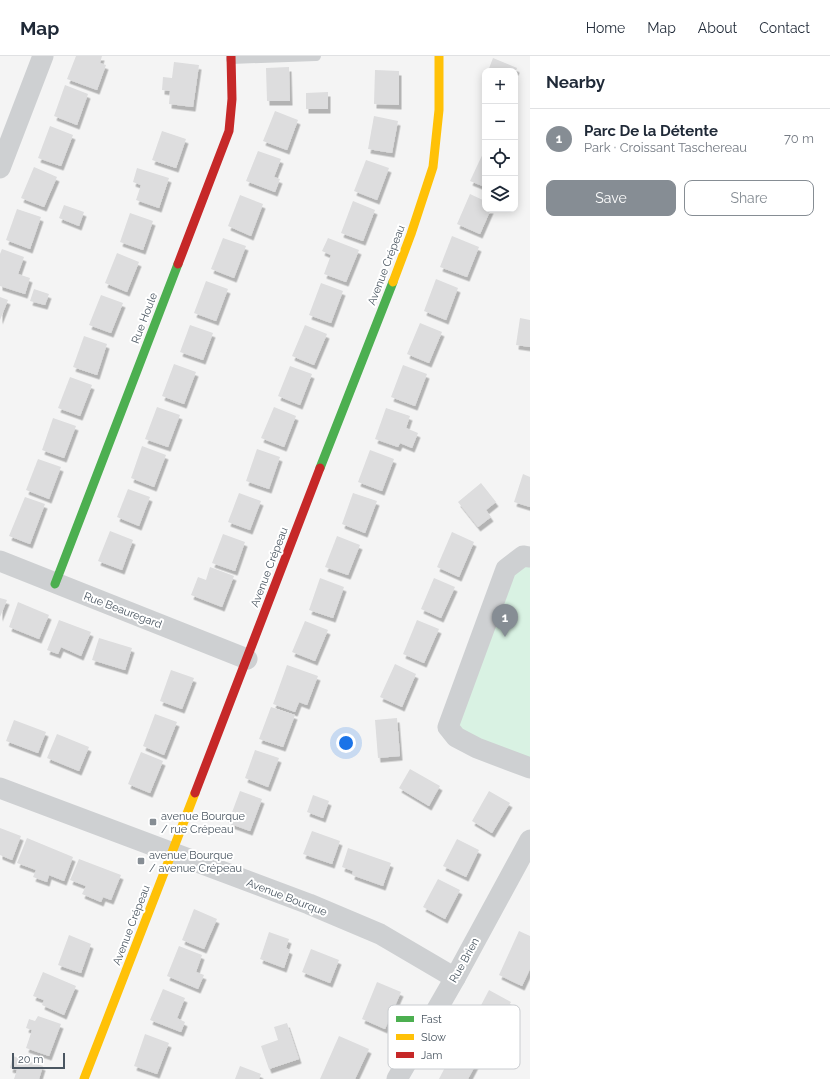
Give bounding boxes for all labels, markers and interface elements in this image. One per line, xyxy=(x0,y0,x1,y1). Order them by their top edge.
text: Map xyxy=(20,17,59,39)
text: Home xyxy=(586,20,625,36)
text: Map xyxy=(647,20,676,36)
text: About xyxy=(698,20,737,36)
text: Contact xyxy=(759,20,810,36)
map controls xyxy=(482,68,518,212)
button: + xyxy=(482,68,518,104)
text: Nearby xyxy=(546,72,605,92)
button: − xyxy=(482,104,518,140)
text: Parc De la Détente xyxy=(584,122,718,140)
text: 1 xyxy=(556,131,562,146)
text: 70 m xyxy=(784,131,814,146)
button: locate xyxy=(482,140,518,176)
text: Park · Croissant Taschereau xyxy=(584,140,747,155)
button: layers xyxy=(482,176,518,212)
button: Save xyxy=(546,180,676,216)
button: Share xyxy=(684,180,814,216)
street label: Avenue Crépeau xyxy=(365,223,408,307)
street label: Rue Houle xyxy=(129,290,160,345)
street label: Avenue Crépeau xyxy=(248,525,291,609)
street label: Rue Beauregard xyxy=(82,590,164,631)
pin: 1 xyxy=(492,604,518,637)
your location xyxy=(336,733,356,753)
place label: avenue Bourque / rue Crépeau xyxy=(161,810,246,836)
marker: avenue Bourque / rue Crépeau xyxy=(148,817,158,827)
place label: avenue Bourque / avenue Crépeau xyxy=(149,849,242,875)
marker: avenue Bourque / avenue Crépeau xyxy=(136,856,146,866)
street label: Avenue Bourque xyxy=(245,876,329,919)
street label: Avenue Crépeau xyxy=(110,883,153,967)
street label: Rue Brien xyxy=(447,936,482,985)
legend xyxy=(388,1005,520,1069)
text: Fast xyxy=(421,1013,442,1026)
text: Slow xyxy=(421,1031,446,1044)
text: Jam xyxy=(421,1049,442,1062)
scale bar xyxy=(12,1051,65,1070)
text: 20 m xyxy=(18,1053,43,1066)

